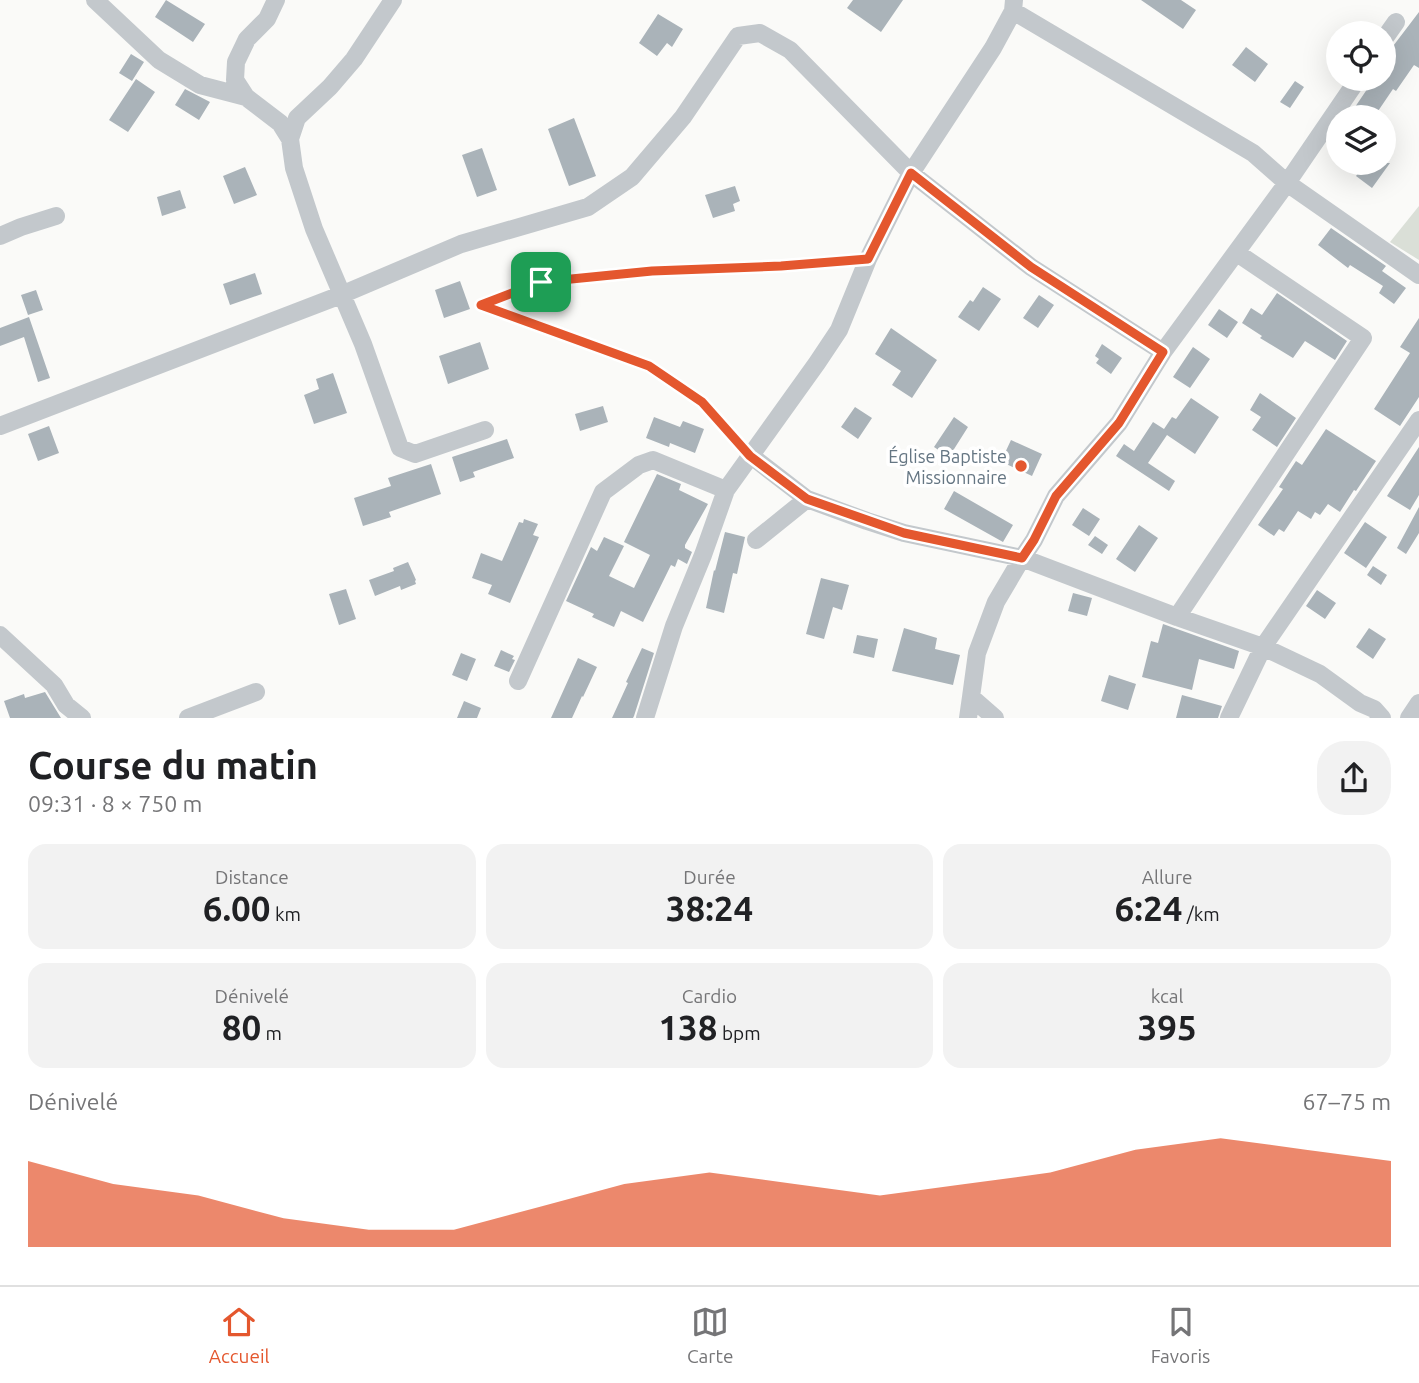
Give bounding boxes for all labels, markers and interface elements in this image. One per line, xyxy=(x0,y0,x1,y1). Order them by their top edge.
map controls xyxy=(1326,21,1396,175)
button: locate xyxy=(1326,21,1396,91)
button: layers xyxy=(1326,105,1396,175)
pin xyxy=(511,252,571,312)
icon: arrive xyxy=(522,263,560,301)
place label: Église Baptiste Missionnaire xyxy=(888,445,1007,487)
marker: Église Baptiste Missionnaire xyxy=(1013,458,1029,474)
button: share xyxy=(1317,741,1391,815)
text: Course du matin xyxy=(28,744,318,786)
text: 09:31 · 8 × 750 m xyxy=(28,791,202,816)
text: Distance xyxy=(215,866,289,888)
text: Durée xyxy=(683,866,736,888)
text: Allure xyxy=(1142,866,1193,888)
text: 6.00 xyxy=(203,888,271,928)
text: 38:24 xyxy=(666,888,753,928)
text: 6:24 xyxy=(1115,888,1182,928)
text: km xyxy=(271,903,301,925)
text: /km xyxy=(1182,903,1220,925)
text: Dénivelé xyxy=(215,985,289,1007)
text: Cardio xyxy=(682,985,737,1007)
text: kcal xyxy=(1151,985,1184,1007)
text: 80 xyxy=(222,1007,261,1047)
text: 138 xyxy=(658,1007,718,1047)
text: 395 xyxy=(1138,1007,1197,1047)
text: m xyxy=(261,1022,282,1044)
text: bpm xyxy=(718,1022,761,1044)
text: Dénivelé xyxy=(28,1089,118,1114)
text: 67–75 m xyxy=(1303,1089,1391,1114)
tab: Accueil xyxy=(209,1303,270,1367)
tab: Carte xyxy=(687,1303,733,1367)
tab: Favoris xyxy=(1151,1303,1210,1367)

